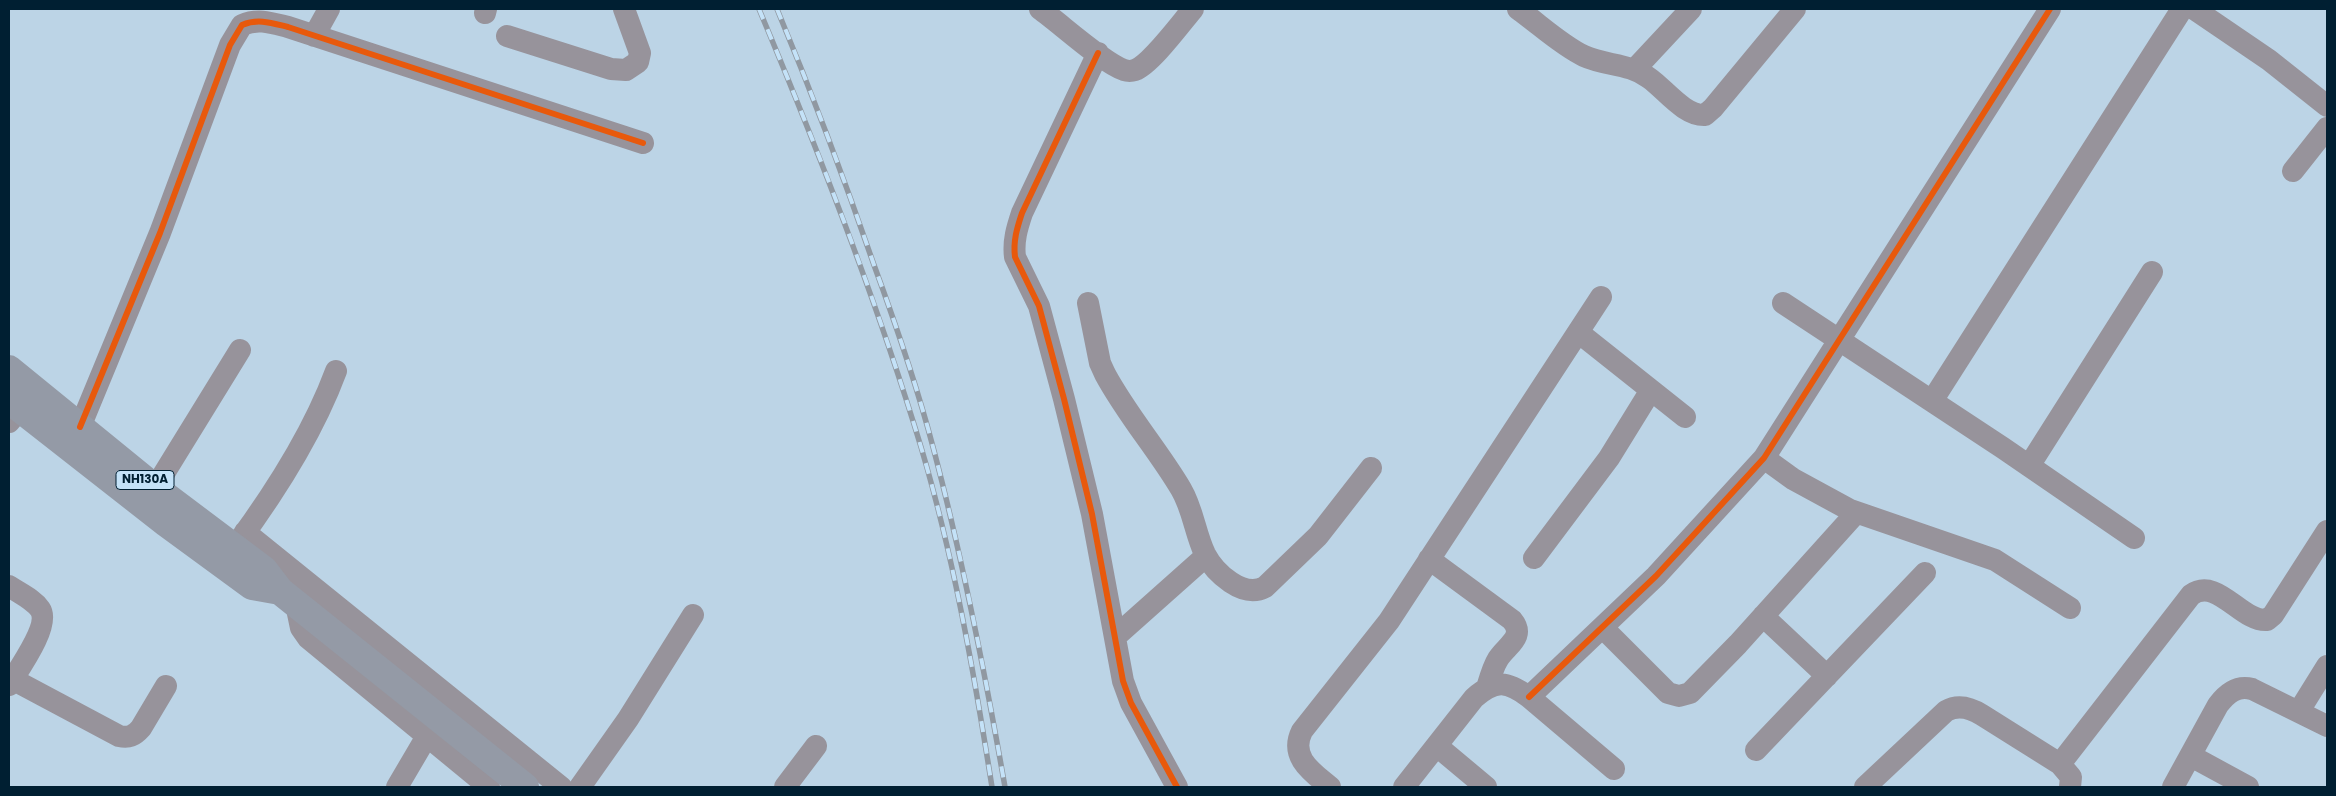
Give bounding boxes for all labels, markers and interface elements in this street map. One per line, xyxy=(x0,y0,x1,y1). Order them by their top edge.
road number: NH130A xyxy=(116,470,174,490)

